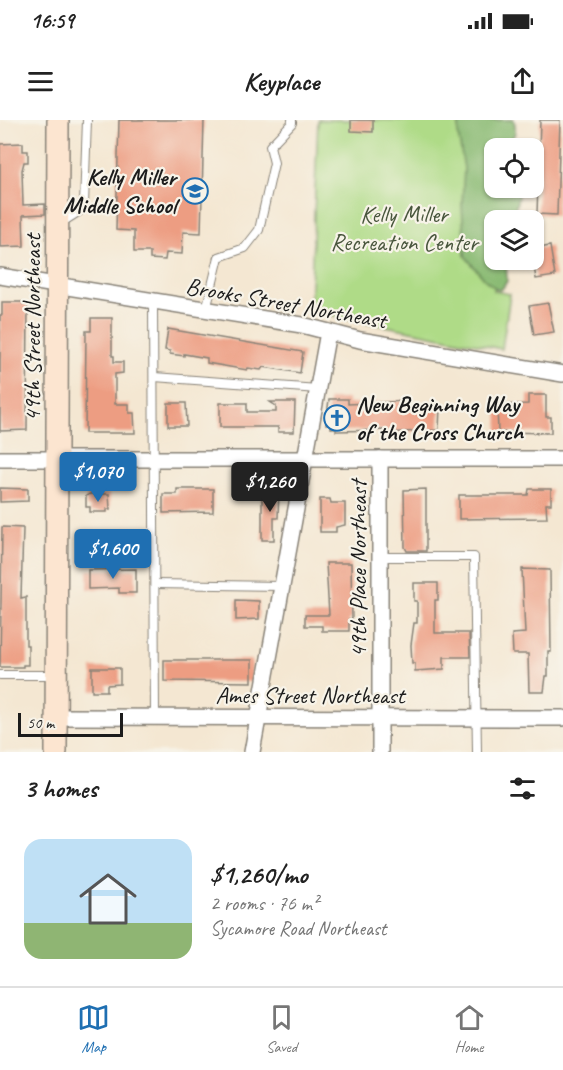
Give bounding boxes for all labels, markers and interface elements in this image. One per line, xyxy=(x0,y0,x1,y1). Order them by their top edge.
text: 16:59 xyxy=(30,7,74,35)
text: Keyplace xyxy=(244,64,319,98)
icon: menu xyxy=(24,65,57,98)
icon: share xyxy=(506,65,539,98)
map controls xyxy=(484,138,544,270)
button: locate xyxy=(484,138,544,198)
place label: Kelly Miller Middle School xyxy=(63,162,181,220)
school or university icon: Kelly Miller Middle School xyxy=(180,176,210,206)
park label: Kelly Miller Recreation Center xyxy=(330,199,480,257)
button: layers xyxy=(484,210,544,270)
street label: 49th Street Northeast xyxy=(17,232,47,422)
street label: Brooks Street Northeast xyxy=(184,271,390,336)
place label: New Beginning Way of the Cross Church xyxy=(356,389,525,447)
church icon: New Beginning Way of the Cross Church xyxy=(322,403,352,433)
pin: $1,070 xyxy=(49,452,147,503)
text: $1,070 xyxy=(74,459,122,484)
pin: $1,260 xyxy=(221,462,319,513)
text: $1,260 xyxy=(245,469,295,494)
street label: 49th Place Northeast xyxy=(343,477,373,658)
pin: $1,600 xyxy=(64,529,162,580)
text: $1,600 xyxy=(88,536,138,561)
street label: Ames Street Northeast xyxy=(216,680,407,710)
scale bar xyxy=(18,710,123,738)
text: 50 m xyxy=(27,713,54,733)
text: 3 homes xyxy=(24,772,97,805)
icon: filters xyxy=(506,772,539,805)
text: $1,260/mo xyxy=(210,858,308,891)
icon: home xyxy=(72,863,144,935)
text: 2 rooms · 76 m² xyxy=(210,891,318,916)
text: Sycamore Road Northeast xyxy=(210,916,386,941)
tab: Map xyxy=(77,1001,110,1057)
tab: Saved xyxy=(265,1001,298,1057)
tab: Home xyxy=(453,1001,486,1057)

